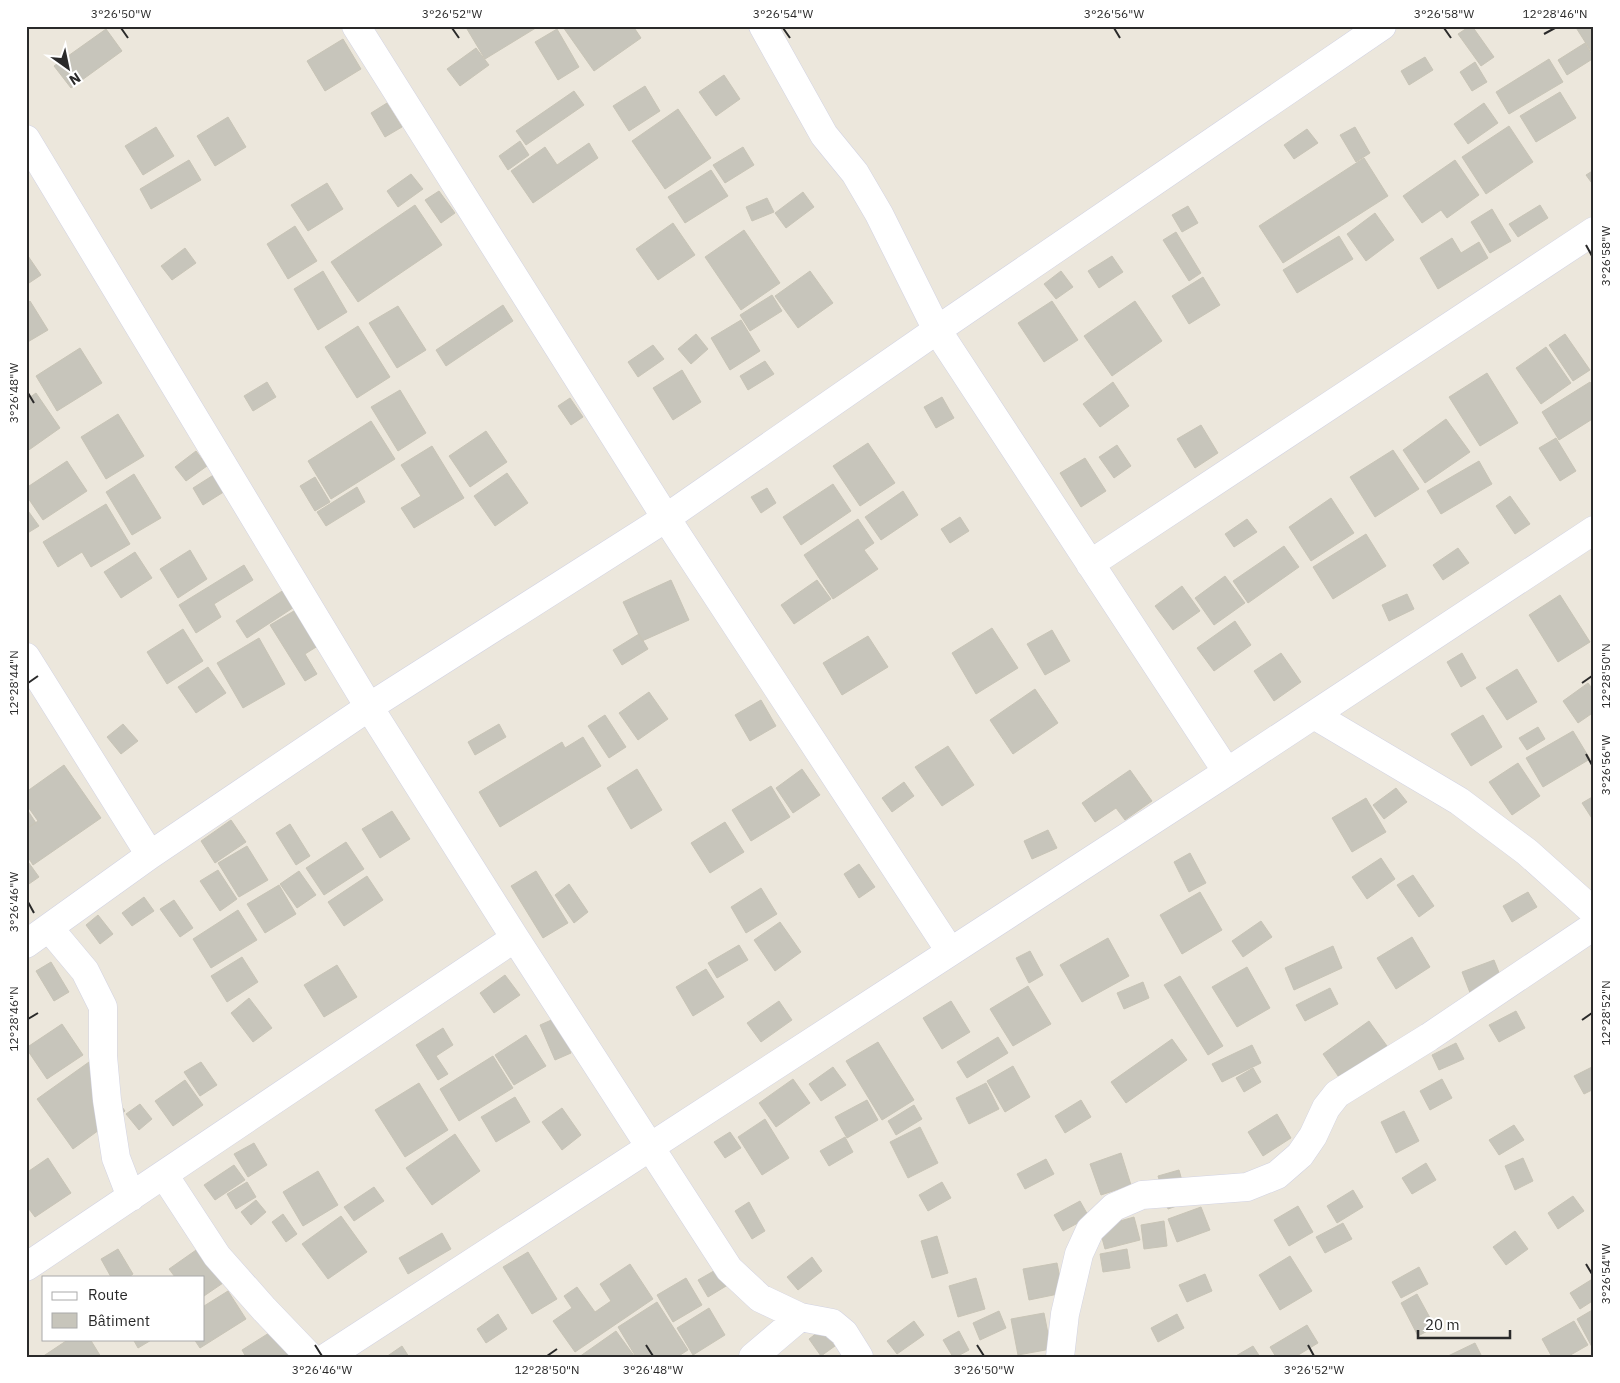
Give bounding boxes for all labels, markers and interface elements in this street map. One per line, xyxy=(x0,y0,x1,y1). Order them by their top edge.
text: 3°26'50"W xyxy=(91,6,152,21)
text: 3°26'52"W xyxy=(422,6,483,21)
text: 3°26'54"W xyxy=(753,6,814,21)
text: 3°26'56"W xyxy=(1084,6,1145,21)
text: 3°26'58"W xyxy=(1414,6,1475,21)
text: 12°28'46"N xyxy=(1522,6,1588,21)
north arrow xyxy=(42,42,92,92)
text: N xyxy=(66,69,84,89)
text: 3°26'58"W xyxy=(1598,225,1613,286)
text: 3°26'48"W xyxy=(6,362,21,423)
text: 12°28'50"N xyxy=(1598,643,1613,709)
text: 12°28'44"N xyxy=(6,650,21,716)
text: 3°26'56"W xyxy=(1598,734,1613,795)
text: 3°26'46"W xyxy=(6,871,21,932)
text: 12°28'52"N xyxy=(1598,980,1613,1046)
text: 12°28'46"N xyxy=(6,986,21,1052)
text: 3°26'54"W xyxy=(1598,1243,1613,1304)
legend xyxy=(42,1276,205,1340)
text: Route xyxy=(88,1285,128,1304)
scale bar xyxy=(1418,1308,1510,1340)
text: Bâtiment xyxy=(88,1311,150,1330)
text: 20 m xyxy=(1425,1315,1460,1334)
text: 3°26'46"W xyxy=(292,1362,353,1377)
text: 12°28'50"N xyxy=(514,1362,580,1377)
text: 3°26'48"W xyxy=(623,1362,684,1377)
text: 3°26'50"W xyxy=(954,1362,1015,1377)
text: 3°26'52"W xyxy=(1284,1362,1345,1377)

